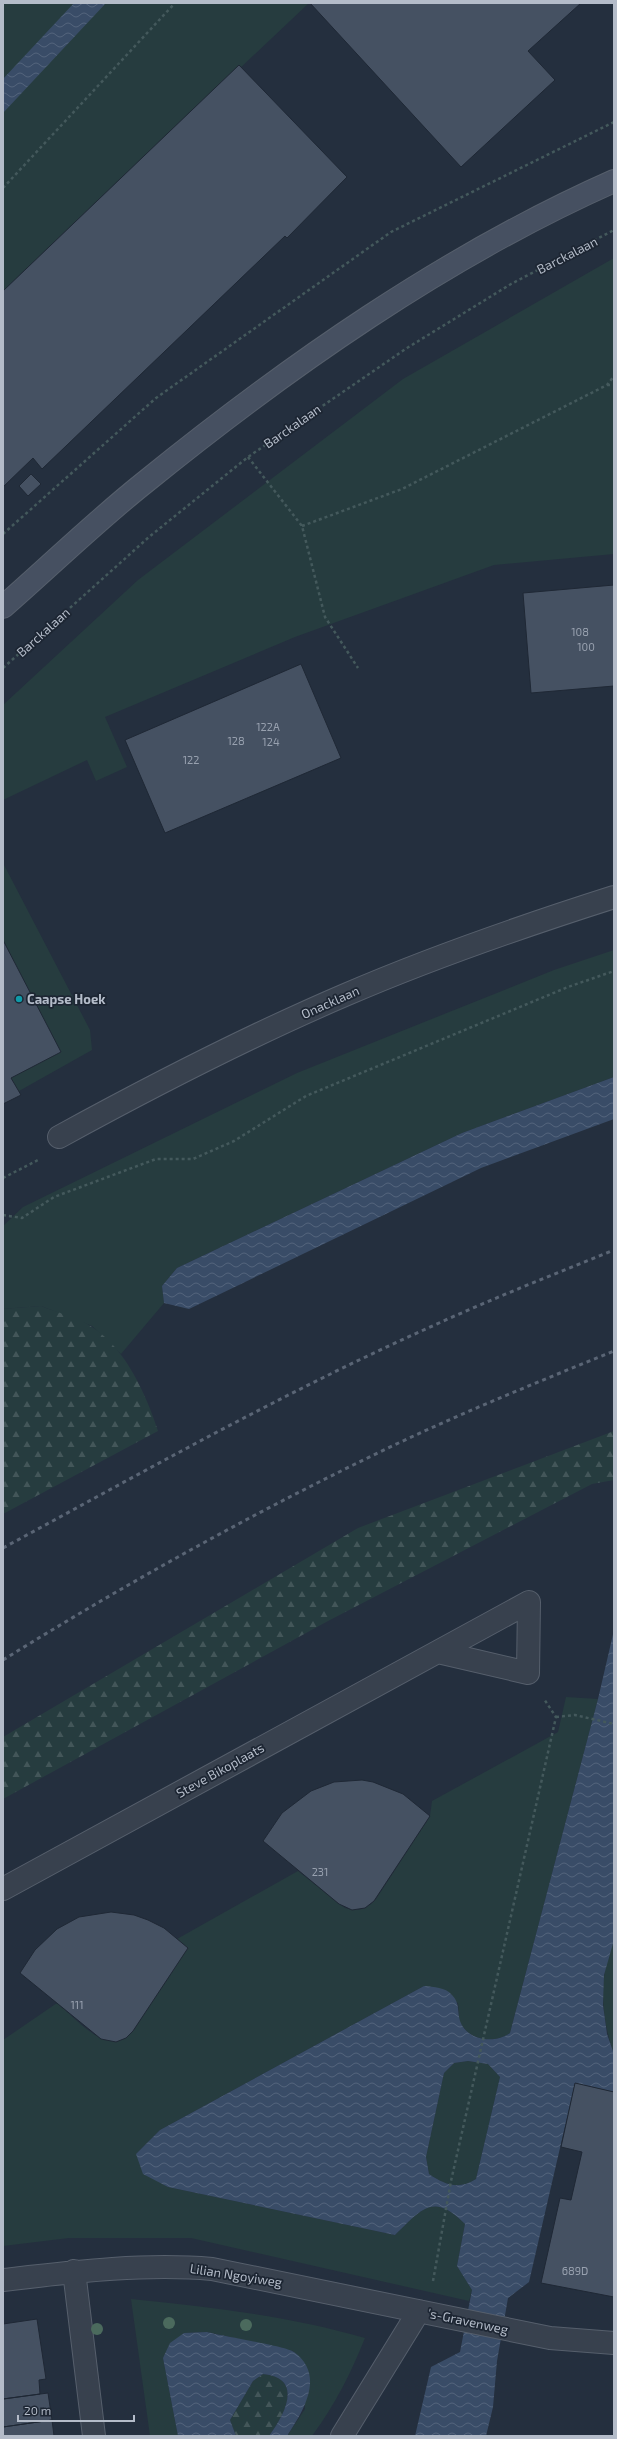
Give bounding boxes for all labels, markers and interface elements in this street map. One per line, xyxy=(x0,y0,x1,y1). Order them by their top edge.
street label: Barckalaan xyxy=(534,233,600,277)
street label: Barckalaan xyxy=(260,401,324,451)
street label: Barckalaan xyxy=(13,604,73,660)
house number: 108 xyxy=(571,625,589,638)
house number: 100 xyxy=(577,640,595,653)
house number: 122A xyxy=(256,720,280,733)
house number: 128 xyxy=(227,734,245,747)
house number: 124 xyxy=(262,735,280,748)
house number: 122 xyxy=(183,753,199,766)
street label: Onacklaan xyxy=(298,982,362,1022)
place label: Caapse Hoek xyxy=(27,991,106,1007)
marker: Caapse Hoek xyxy=(14,994,24,1004)
street label: Steve Bikoplaats xyxy=(173,1739,267,1801)
house number: 231 xyxy=(312,1865,328,1878)
house number: 111 xyxy=(70,1998,84,2011)
street label: Lilian Ngoyiweg xyxy=(189,2260,283,2290)
house number: 689D xyxy=(562,2264,588,2277)
street label: 's-Gravenweg xyxy=(426,2305,510,2337)
scale bar xyxy=(18,2397,134,2423)
text: 20 m xyxy=(24,2403,51,2417)

